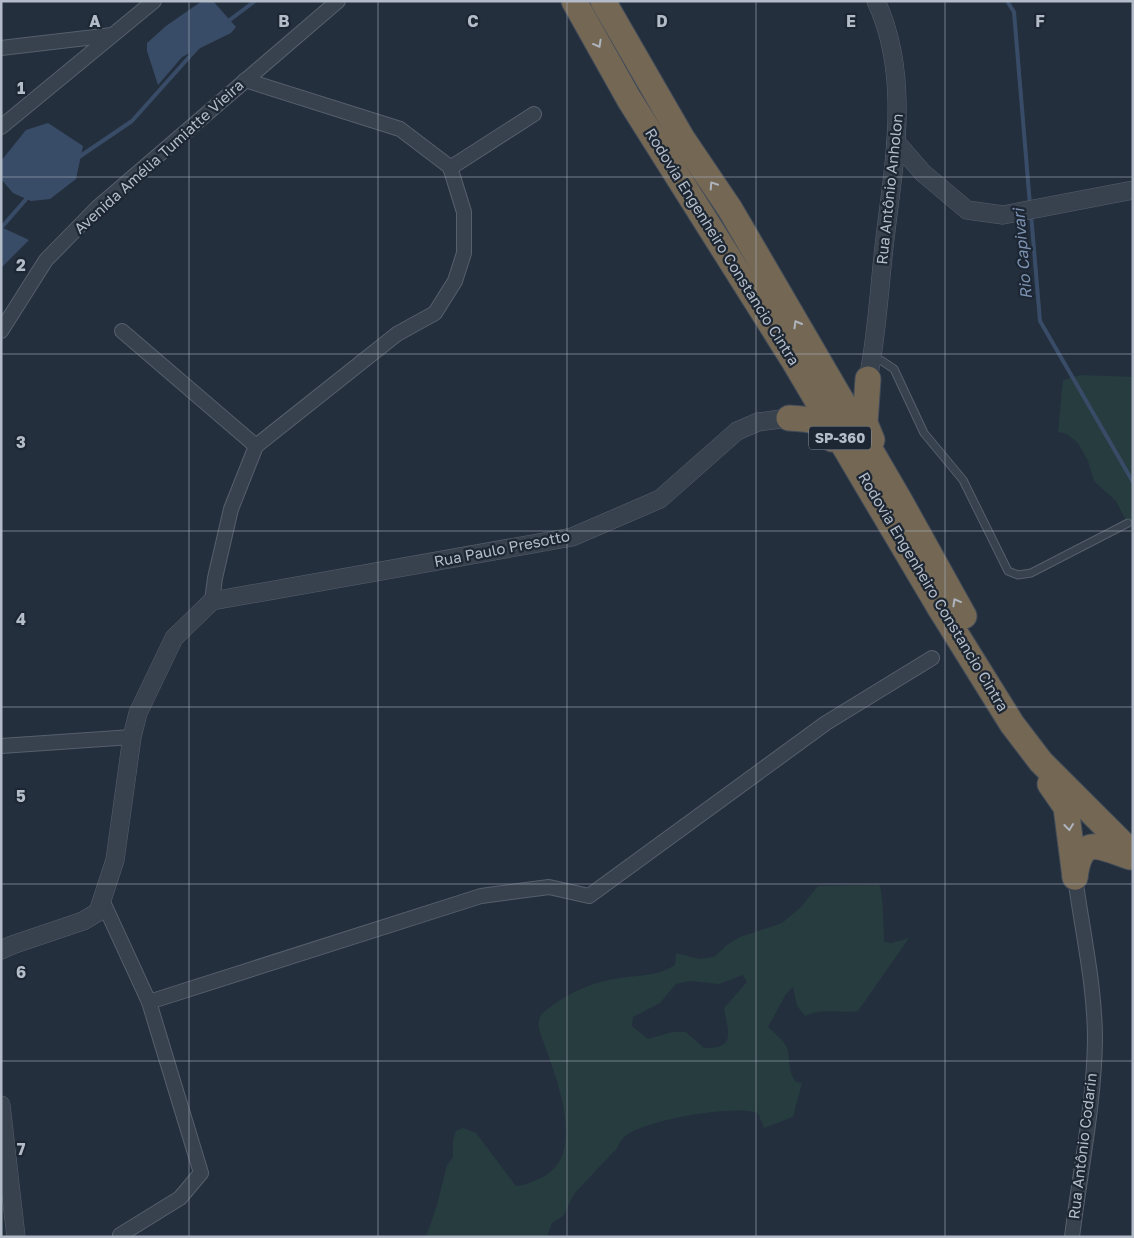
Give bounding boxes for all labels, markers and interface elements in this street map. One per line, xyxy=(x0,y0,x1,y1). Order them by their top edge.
text: A xyxy=(89,11,101,31)
text: B xyxy=(278,11,290,31)
text: C xyxy=(467,11,479,31)
text: D xyxy=(656,11,668,31)
text: E xyxy=(846,11,856,31)
text: F xyxy=(1035,11,1045,31)
one-way arrow xyxy=(591,38,601,47)
street label: Avenida Amélia Tumiatte Vieira xyxy=(70,75,247,237)
text: 1 xyxy=(17,78,25,98)
street label: Rua Antônio Anholon xyxy=(872,113,906,265)
street label: Rodovia Engenheiro Constancio Cintra xyxy=(642,125,804,368)
one-way arrow xyxy=(710,181,720,190)
water label: Rio Capivari xyxy=(1008,206,1036,300)
text: 2 xyxy=(16,255,26,275)
one-way arrow xyxy=(793,321,803,330)
road number: SP-360 xyxy=(809,426,871,449)
text: 3 xyxy=(16,432,26,452)
street label: Rodovia Engenheiro Constancio Cintra xyxy=(855,469,1013,714)
street label: Rua Paulo Presotto xyxy=(432,526,571,570)
one-way arrow xyxy=(952,598,962,607)
text: 4 xyxy=(16,609,26,629)
text: 5 xyxy=(16,786,26,806)
one-way arrow xyxy=(1063,822,1073,831)
text: 6 xyxy=(16,962,26,982)
street label: Rua Antônio Codarin xyxy=(1064,1072,1100,1220)
text: 7 xyxy=(17,1139,26,1159)

